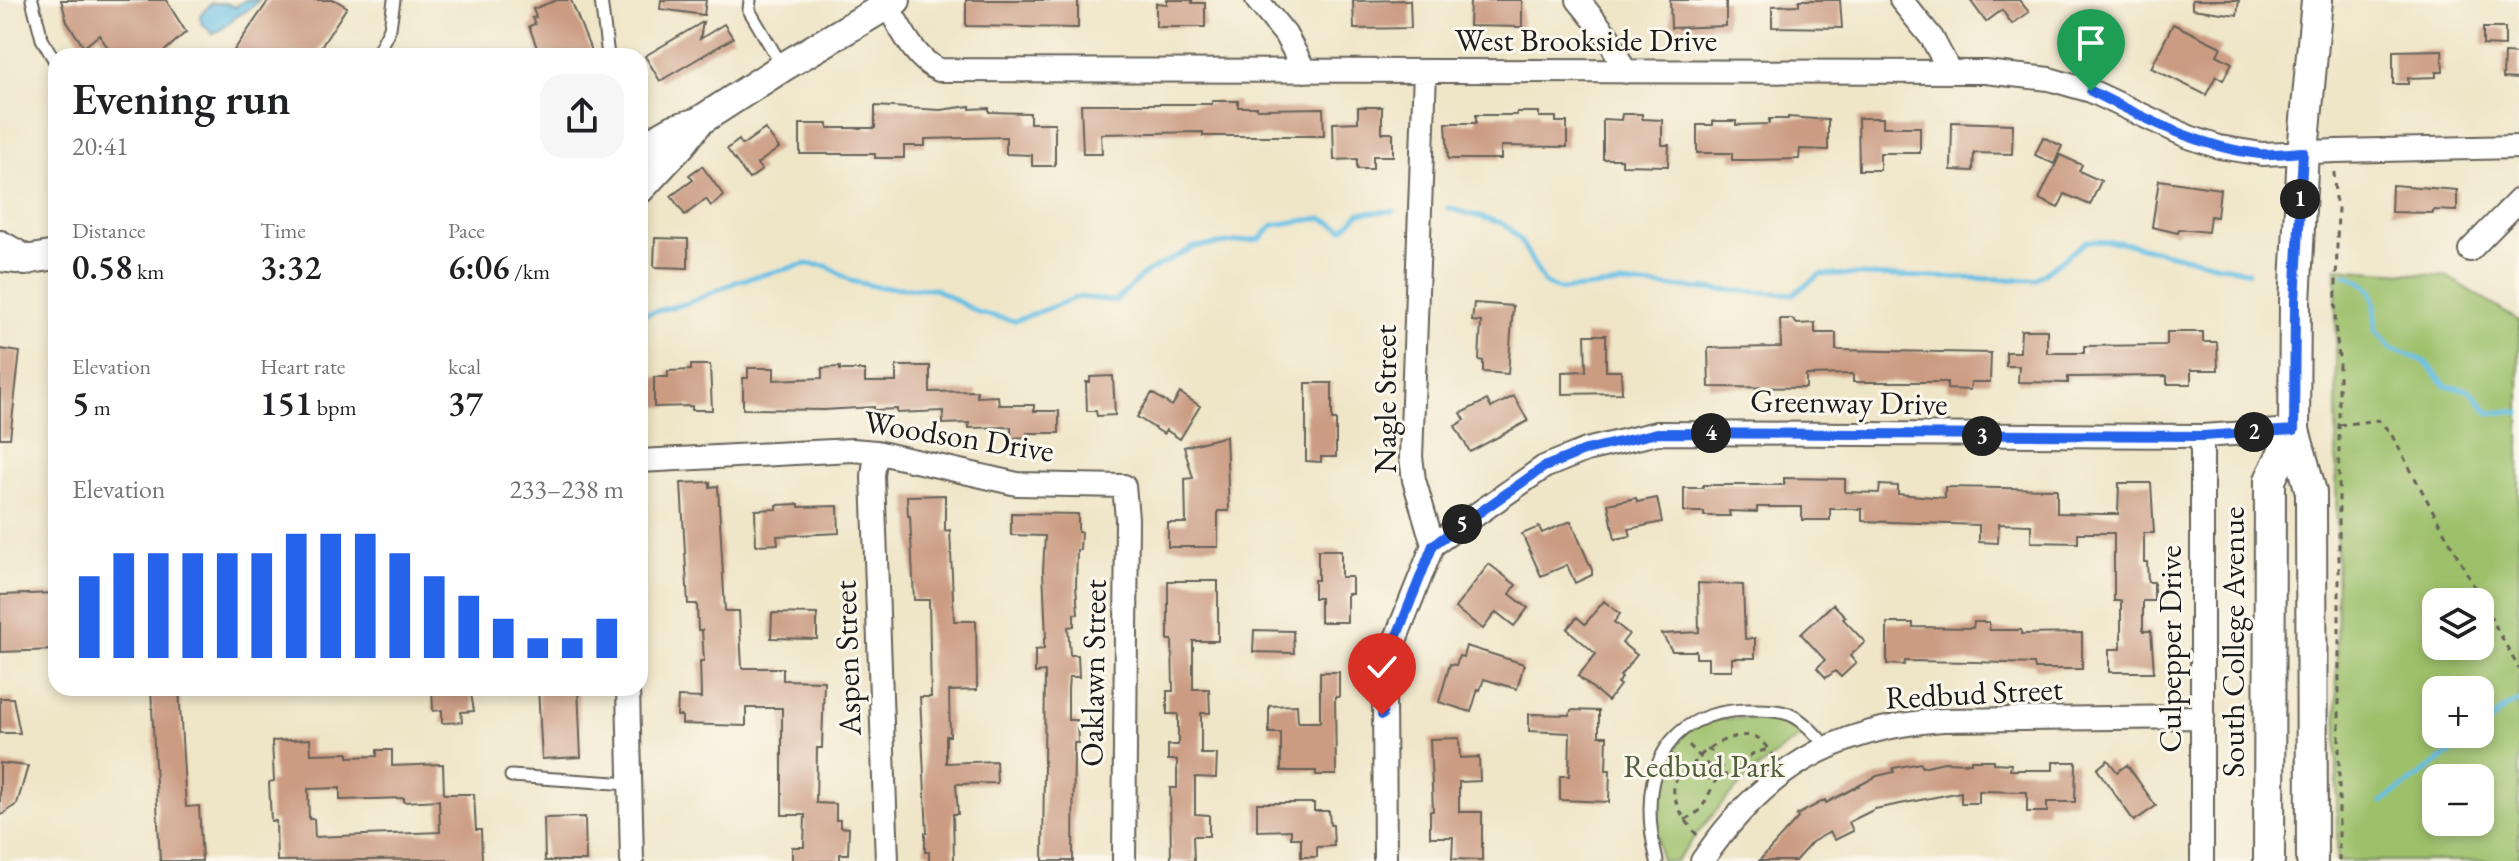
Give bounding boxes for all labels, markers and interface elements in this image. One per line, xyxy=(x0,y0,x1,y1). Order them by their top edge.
pin xyxy=(2057,9,2125,91)
street label: West Brookside Drive xyxy=(1455,19,1717,61)
icon: arrive xyxy=(2069,21,2113,65)
text: Evening run xyxy=(72,70,291,127)
button: share xyxy=(540,74,624,158)
text: 20:41 xyxy=(72,129,128,163)
pin: 1 xyxy=(2280,179,2320,219)
text: 1 xyxy=(2294,184,2306,213)
text: Distance xyxy=(72,216,145,245)
text: Time xyxy=(260,216,306,245)
text: Pace xyxy=(448,216,485,245)
text: 0.58 xyxy=(72,245,133,289)
text: 3:32 xyxy=(260,245,322,289)
text: 6:06 xyxy=(448,245,510,289)
text: km xyxy=(133,257,164,286)
text: /km xyxy=(510,257,550,286)
street label: Nagle Street xyxy=(1364,325,1406,473)
text: Elevation xyxy=(72,352,151,381)
text: Heart rate xyxy=(260,352,345,381)
text: kcal xyxy=(448,352,481,381)
street label: Greenway Drive xyxy=(1750,379,1948,425)
text: 5 xyxy=(72,381,89,425)
text: 151 xyxy=(260,381,312,425)
text: 37 xyxy=(448,381,483,425)
text: m xyxy=(89,393,111,422)
text: bpm xyxy=(312,393,357,422)
street label: Woodson Drive xyxy=(861,400,1057,472)
pin: 2 xyxy=(2234,412,2274,452)
pin: 4 xyxy=(1691,413,1731,453)
pin: 3 xyxy=(1962,416,2002,456)
text: 2 xyxy=(2248,417,2260,446)
text: 4 xyxy=(1705,418,1717,447)
text: 3 xyxy=(1976,421,1988,450)
text: Elevation xyxy=(72,472,166,506)
text: 233–238 m xyxy=(509,472,624,506)
pin: 5 xyxy=(1442,504,1482,544)
street label: South College Avenue xyxy=(2212,506,2254,778)
text: 5 xyxy=(1456,509,1468,538)
street label: Culpepper Drive xyxy=(2149,545,2191,753)
street label: Oaklawn Street xyxy=(1070,579,1116,767)
street label: Aspen Street xyxy=(823,580,871,737)
map controls xyxy=(2422,588,2494,836)
button: layers xyxy=(2422,588,2494,660)
pin xyxy=(1348,633,1416,715)
icon: check xyxy=(1360,645,1404,689)
street label: Redbud Street xyxy=(1884,667,2064,719)
button: + xyxy=(2422,676,2494,748)
park label: Redbud Park xyxy=(1623,745,1786,787)
button: − xyxy=(2422,764,2494,836)

